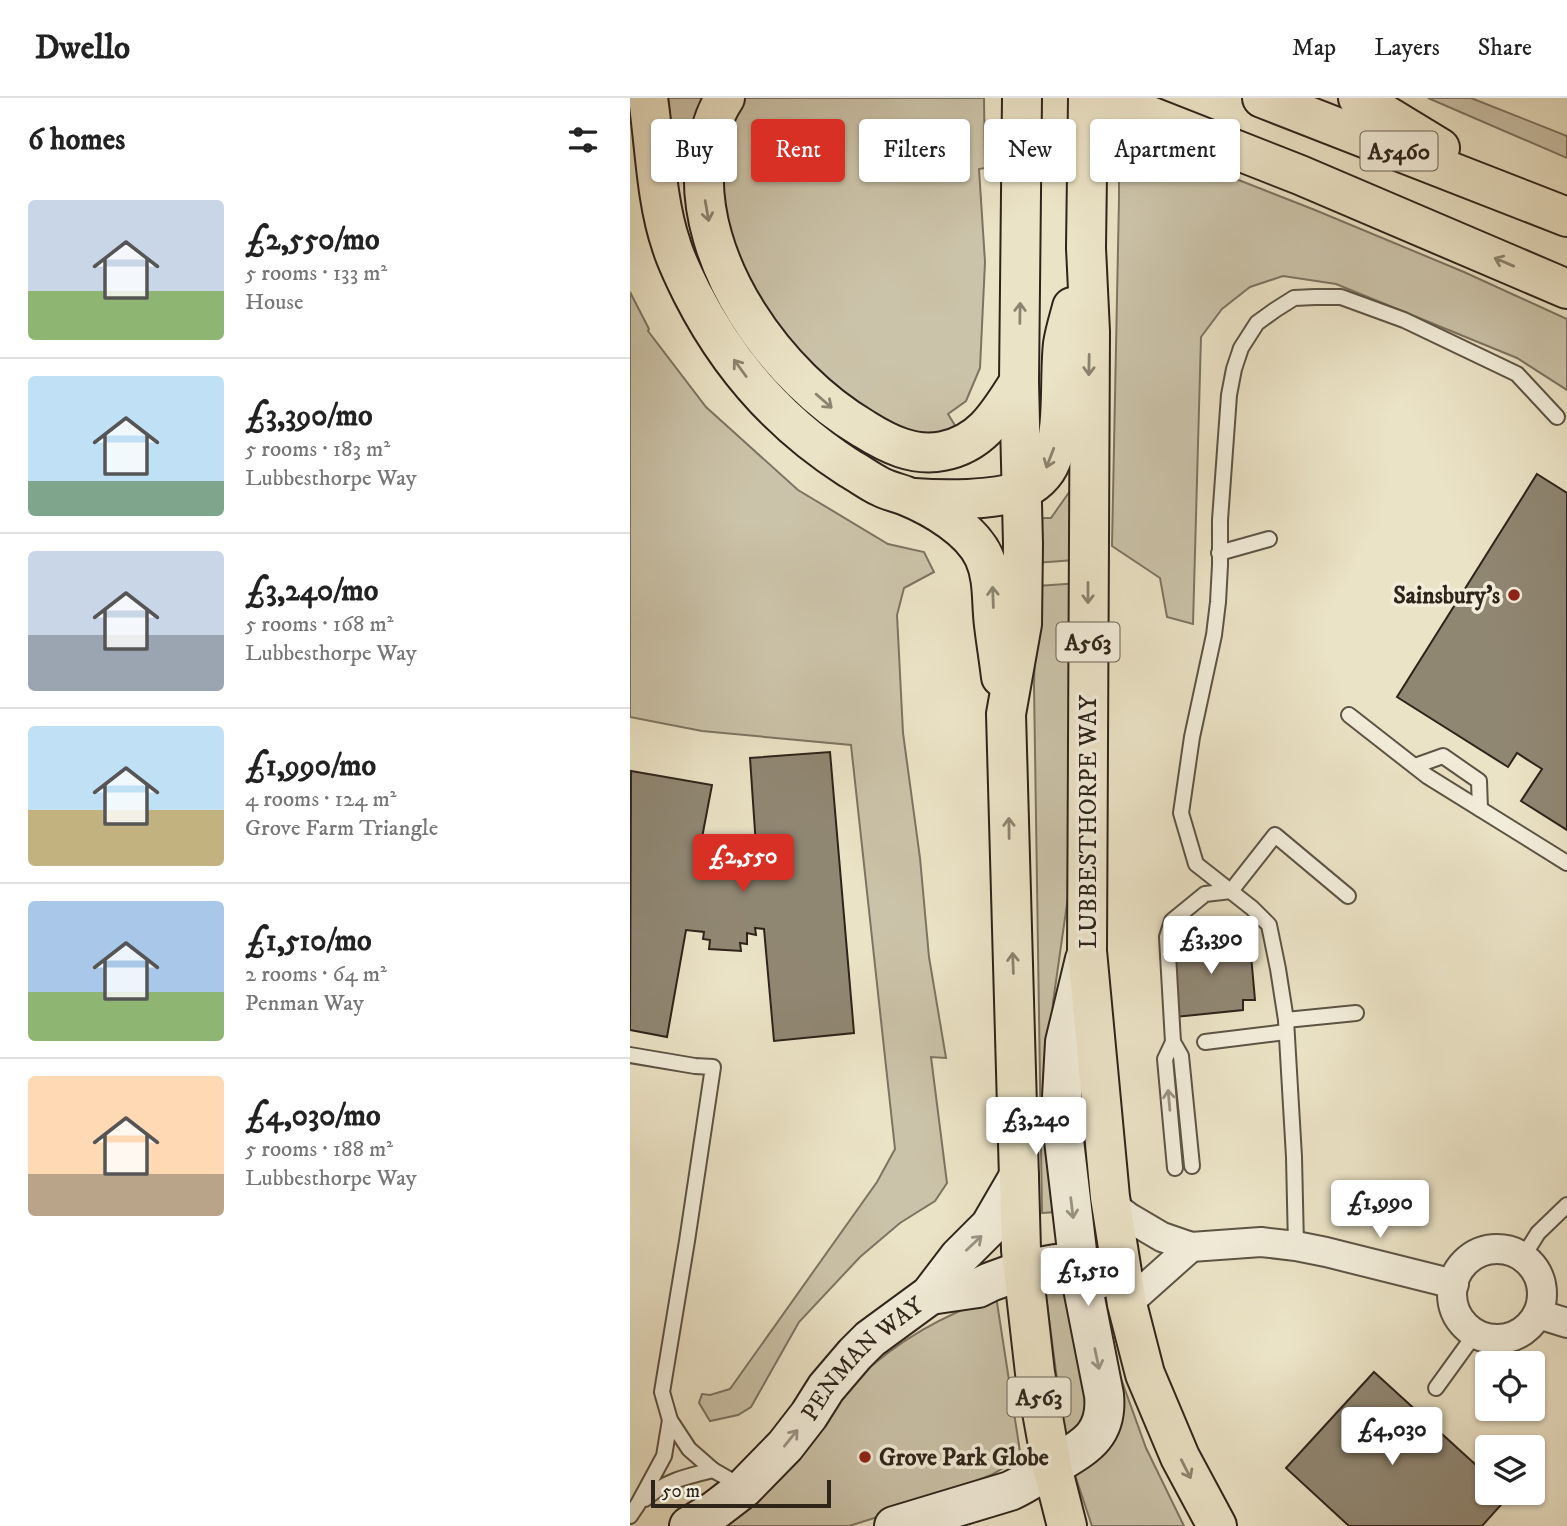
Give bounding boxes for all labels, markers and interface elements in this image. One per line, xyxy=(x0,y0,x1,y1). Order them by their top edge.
text: Dwello xyxy=(35,28,130,69)
text: Map xyxy=(1292,33,1336,63)
text: Layers xyxy=(1374,33,1440,63)
text: Share xyxy=(1478,33,1532,63)
chip: Buy xyxy=(651,119,737,182)
chip: Rent xyxy=(751,119,845,182)
chip: Filters xyxy=(859,119,970,182)
chip: New xyxy=(984,119,1076,182)
chip: Apartment xyxy=(1090,119,1240,182)
icon: filters xyxy=(564,121,602,159)
text: 6 homes xyxy=(28,122,125,159)
road number: A5460 xyxy=(1360,132,1438,170)
one-way arrow xyxy=(701,199,714,222)
text: £2,550/mo xyxy=(245,222,380,259)
icon: home xyxy=(84,228,168,312)
one-way arrow xyxy=(1494,255,1516,268)
text: 5 rooms · 133 m² xyxy=(245,259,387,288)
text: House xyxy=(245,288,303,317)
one-way arrow xyxy=(1013,302,1027,325)
one-way arrow xyxy=(1082,353,1096,376)
one-way arrow xyxy=(732,360,747,378)
one-way arrow xyxy=(815,393,833,409)
text: £3,390/mo xyxy=(245,398,373,435)
icon: home xyxy=(84,404,168,488)
text: 5 rooms · 183 m² xyxy=(245,435,390,464)
one-way arrow xyxy=(1043,447,1056,469)
text: Lubbesthorpe Way xyxy=(245,464,417,493)
text: £3,240/mo xyxy=(245,573,378,610)
icon: home xyxy=(84,579,168,663)
one-way arrow xyxy=(1081,581,1095,604)
place label: Sainsbury's xyxy=(1393,581,1500,611)
one-way arrow xyxy=(986,586,999,609)
marker: Sainsbury's xyxy=(1506,587,1522,603)
text: 5 rooms · 168 m² xyxy=(245,610,393,639)
road number: A563 xyxy=(1056,622,1120,662)
text: Lubbesthorpe Way xyxy=(245,639,417,668)
street label: LUBBESTHORPE WAY xyxy=(1074,694,1104,949)
text: £1,990/mo xyxy=(245,748,376,785)
icon: home xyxy=(84,754,168,838)
text: 4 rooms · 124 m² xyxy=(245,785,396,814)
text: Grove Farm Triangle xyxy=(245,814,438,843)
one-way arrow xyxy=(1002,817,1016,840)
pin: £2,550 xyxy=(686,834,800,894)
text: £2,550 xyxy=(709,842,777,871)
pin: £3,390 xyxy=(1154,916,1268,976)
text: £1,510/mo xyxy=(245,923,372,960)
text: £3,390 xyxy=(1179,924,1243,953)
icon: home xyxy=(84,929,168,1013)
one-way arrow xyxy=(1006,951,1019,974)
text: 2 rooms · 64 m² xyxy=(245,960,387,989)
text: Penman Way xyxy=(245,989,364,1018)
one-way arrow xyxy=(1162,1089,1175,1112)
text: £4,030/mo xyxy=(245,1098,381,1135)
pin: £3,240 xyxy=(979,1098,1093,1157)
icon: home xyxy=(84,1104,168,1188)
text: £3,240 xyxy=(1002,1105,1070,1134)
text: 5 rooms · 188 m² xyxy=(245,1135,393,1164)
text: Lubbesthorpe Way xyxy=(245,1164,417,1193)
pin: £1,990 xyxy=(1323,1180,1437,1240)
text: £1,990 xyxy=(1347,1188,1413,1217)
one-way arrow xyxy=(1065,1196,1078,1219)
one-way arrow xyxy=(965,1234,982,1251)
pin: £1,510 xyxy=(1031,1248,1145,1308)
text: £1,510 xyxy=(1057,1256,1119,1285)
street label: PENMAN WAY xyxy=(795,1290,930,1427)
one-way arrow xyxy=(1091,1347,1105,1370)
map controls xyxy=(1475,1351,1545,1505)
button: locate xyxy=(1475,1351,1545,1421)
road number: A563 xyxy=(1008,1378,1070,1416)
pin: £4,030 xyxy=(1335,1408,1449,1467)
text: £4,030 xyxy=(1357,1415,1427,1444)
one-way arrow xyxy=(783,1430,798,1448)
button: layers xyxy=(1475,1435,1545,1505)
place label: Grove Park Globe xyxy=(879,1443,1049,1473)
marker: Grove Park Globe xyxy=(857,1449,873,1465)
one-way arrow xyxy=(1179,1458,1193,1479)
scale bar xyxy=(651,1477,831,1509)
text: 50 m xyxy=(662,1480,700,1503)

